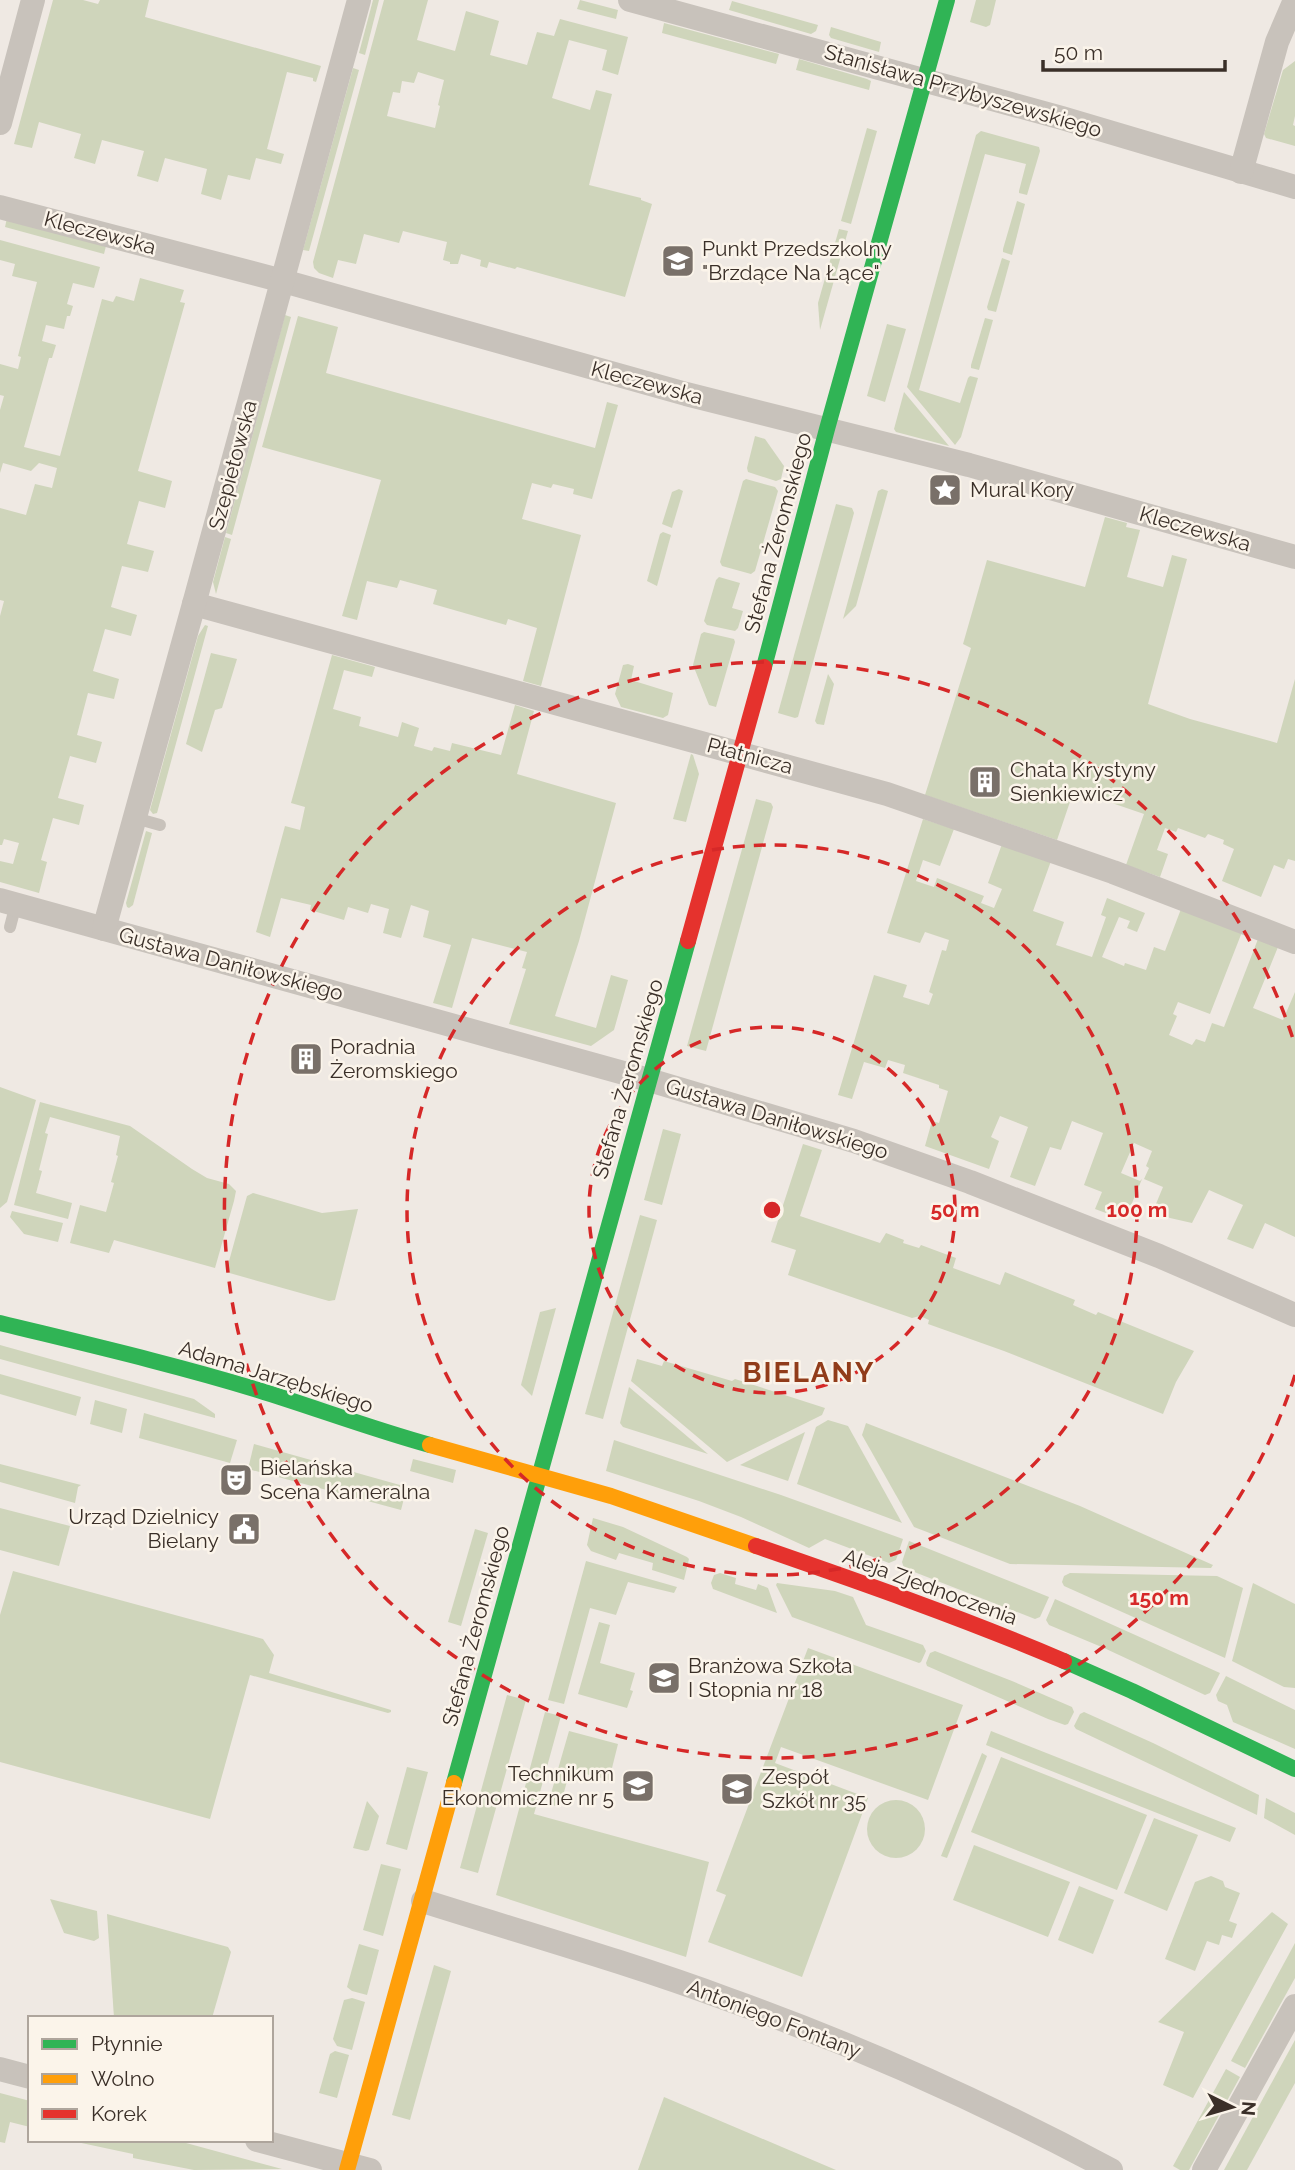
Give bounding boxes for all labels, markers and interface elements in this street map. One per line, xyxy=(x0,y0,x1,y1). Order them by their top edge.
scale bar xyxy=(1043,28,1225,72)
street label: Stanisława Przybyszewskiego xyxy=(822,39,1105,142)
text: 50 m xyxy=(1054,40,1103,65)
street label: Kleczewska xyxy=(42,206,159,259)
place label: Punkt Przedszkolny "Brzdące Na Łące" xyxy=(702,236,892,285)
school or university icon: Punkt Przedszkolny "Brzdące Na Łące" xyxy=(659,242,697,280)
street label: Kleczewska xyxy=(589,356,706,409)
street label: Szepietowska xyxy=(203,397,262,533)
street label: Stefana Żeromskiego xyxy=(739,430,816,636)
place icon: Mural Kory xyxy=(926,471,964,509)
place label: Mural Kory xyxy=(970,477,1074,502)
street label: Kleczewska xyxy=(1137,501,1254,556)
street label: Płatnicza xyxy=(705,732,796,779)
place label: Chata Krystyny Sienkiewicz xyxy=(1010,757,1156,806)
building icon: Chata Krystyny Sienkiewicz xyxy=(966,763,1004,801)
street label: Gustawa Daniłowskiego xyxy=(116,922,346,1006)
street label: Stefana Żeromskiego xyxy=(587,976,668,1182)
place label: Poradnia Żeromskiego xyxy=(330,1034,458,1083)
building icon: Poradnia Żeromskiego xyxy=(287,1040,325,1078)
street label: Gustawa Daniłowskiego xyxy=(663,1073,891,1164)
text: 50 m xyxy=(930,1197,980,1222)
text: 100 m xyxy=(1107,1197,1167,1222)
centre of rings xyxy=(760,1198,784,1222)
street label: Adama Jarzębskiego xyxy=(176,1335,376,1418)
district label: BIELANY xyxy=(743,1356,875,1389)
place label: Bielańska Scena Kameralna xyxy=(260,1455,430,1504)
theatre icon: Bielańska Scena Kameralna xyxy=(217,1461,255,1499)
place label: Urząd Dzielnicy Bielany xyxy=(68,1504,219,1553)
public building icon: Urząd Dzielnicy Bielany xyxy=(225,1510,263,1548)
street label: Stefana Żeromskiego xyxy=(437,1523,514,1729)
street label: Aleja Zjednoczenia xyxy=(839,1543,1021,1630)
text: 150 m xyxy=(1129,1585,1189,1610)
place label: Branżowa Szkoła I Stopnia nr 18 xyxy=(688,1653,853,1702)
school or university icon: Branżowa Szkoła I Stopnia nr 18 xyxy=(645,1659,683,1697)
place label: Technikum Ekonomiczne nr 5 xyxy=(442,1761,614,1810)
place label: Zespół Szkół nr 35 xyxy=(762,1764,866,1813)
school or university icon: Technikum Ekonomiczne nr 5 xyxy=(619,1767,657,1805)
school or university icon: Zespół Szkół nr 35 xyxy=(718,1770,756,1808)
street label: Antoniego Fontany xyxy=(684,1974,864,2063)
legend xyxy=(28,2016,273,2142)
text: Płynnie xyxy=(91,2031,163,2056)
text: Wolno xyxy=(91,2066,155,2091)
north arrow xyxy=(1197,2072,1267,2142)
text: N xyxy=(1237,2100,1261,2117)
text: Korek xyxy=(91,2101,147,2126)

